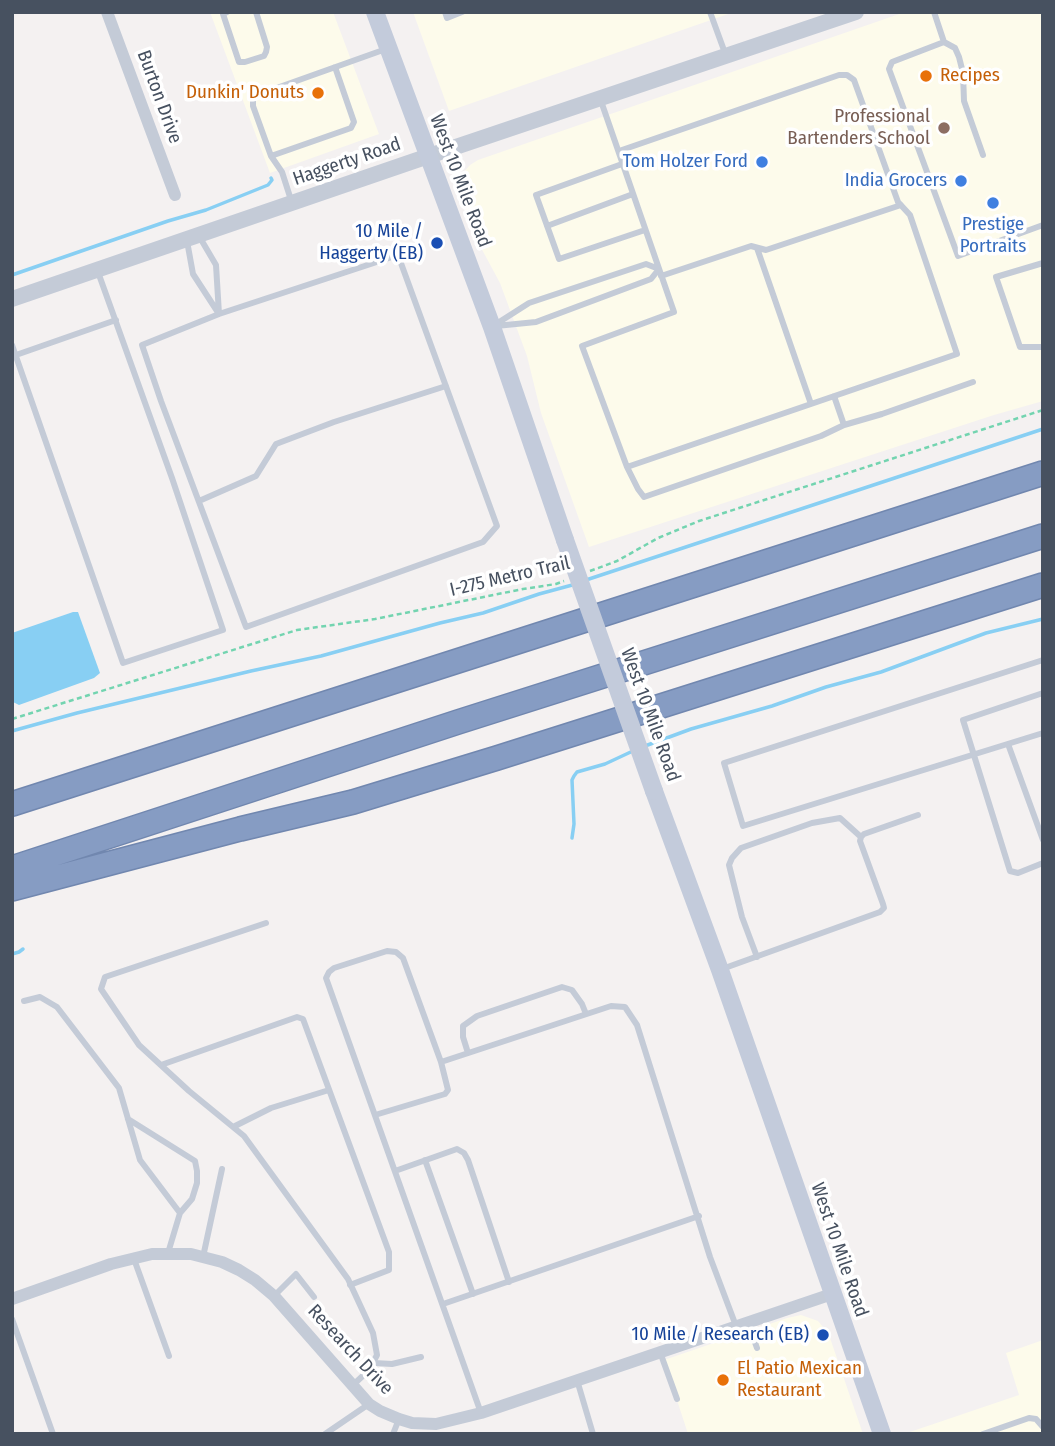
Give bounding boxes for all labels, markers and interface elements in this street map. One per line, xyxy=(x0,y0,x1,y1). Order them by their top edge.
street label: Burton Drive xyxy=(132,47,186,147)
place label: Recipes xyxy=(940,65,1000,87)
marker: Recipes xyxy=(918,68,934,84)
place label: Dunkin' Donuts xyxy=(186,82,304,104)
marker: Dunkin' Donuts xyxy=(310,85,326,101)
place label: Professional Bartenders School xyxy=(787,106,930,150)
street label: West 10 Mile Road xyxy=(424,111,496,251)
marker: Professional Bartenders School xyxy=(936,120,952,136)
street label: Haggerty Road xyxy=(290,133,404,191)
place label: Tom Holzer Ford xyxy=(623,151,748,173)
marker: Tom Holzer Ford xyxy=(754,154,770,170)
place label: India Grocers xyxy=(845,170,947,192)
marker: India Grocers xyxy=(953,173,969,189)
marker: Prestige Portraits xyxy=(985,195,1001,211)
place label: Prestige Portraits xyxy=(960,214,1026,258)
place label: 10 Mile / Haggerty (EB) xyxy=(319,221,423,265)
marker: 10 Mile / Haggerty (EB) xyxy=(429,235,445,251)
street label: I-275 Metro Trail xyxy=(448,552,572,602)
street label: West 10 Mile Road xyxy=(615,645,685,785)
street label: West 10 Mile Road xyxy=(805,1180,873,1320)
street label: Research Drive xyxy=(302,1300,398,1400)
place label: 10 Mile / Research (EB) xyxy=(631,1324,809,1346)
marker: 10 Mile / Research (EB) xyxy=(815,1327,831,1343)
place label: El Patio Mexican Restaurant xyxy=(737,1358,862,1402)
marker: El Patio Mexican Restaurant xyxy=(715,1372,731,1388)

